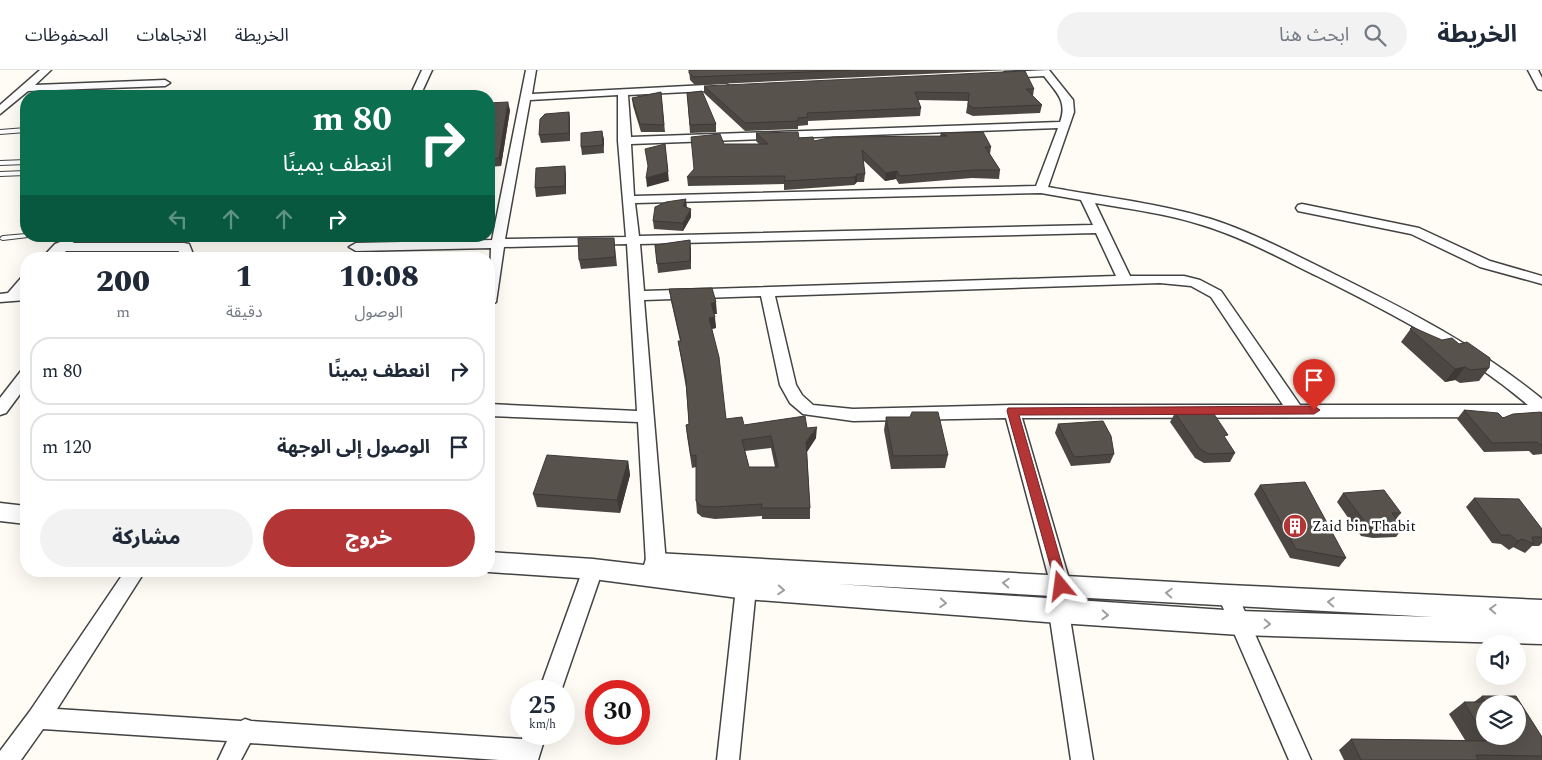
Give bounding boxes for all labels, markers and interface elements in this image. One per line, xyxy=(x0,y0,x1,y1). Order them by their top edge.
search box xyxy=(1057,12,1407,57)
text: الخريطة xyxy=(1437,17,1517,53)
text: ابحث هنا xyxy=(1279,21,1349,50)
icon: search xyxy=(1361,21,1389,49)
text: المحفوظات xyxy=(25,22,109,49)
text: الاتجاهات xyxy=(137,22,207,49)
text: الخريطة xyxy=(235,22,289,49)
text: 80 m xyxy=(312,93,392,146)
icon: right xyxy=(410,110,475,175)
text: انعطف يمينًا xyxy=(283,148,392,181)
icon: left xyxy=(164,205,192,233)
icon: ahead xyxy=(217,205,245,233)
icon: ahead xyxy=(270,205,298,233)
icon: right xyxy=(323,205,351,233)
text: 1 xyxy=(235,254,253,300)
text: 10:08 xyxy=(339,254,419,300)
text: 200 xyxy=(96,259,150,305)
text: m xyxy=(116,300,130,324)
text: دقيقة xyxy=(226,300,263,324)
text: الوصول xyxy=(354,300,403,324)
text: 80 m xyxy=(42,357,82,386)
text: انعطف يمينًا xyxy=(328,357,430,386)
icon: right xyxy=(445,357,473,385)
pin xyxy=(1293,359,1335,410)
icon: arrive xyxy=(1300,366,1328,394)
text: 120 m xyxy=(42,433,92,462)
text: الوصول إلى الوجهة xyxy=(277,433,430,462)
icon: arrive xyxy=(445,433,473,461)
button: مشاركة xyxy=(40,509,253,567)
button: خروج xyxy=(263,509,475,567)
building icon: Zaid bin Thabit xyxy=(1282,513,1308,539)
place label: Zaid bin Thabit xyxy=(1312,515,1416,538)
position arrow xyxy=(1034,559,1086,611)
one-way arrow xyxy=(1002,578,1010,589)
one-way arrow xyxy=(777,585,785,596)
one-way arrow xyxy=(1164,587,1172,598)
one-way arrow xyxy=(1327,596,1335,607)
one-way arrow xyxy=(939,597,947,608)
one-way arrow xyxy=(1489,604,1497,614)
one-way arrow xyxy=(1101,609,1109,620)
one-way arrow xyxy=(1264,618,1272,629)
map controls xyxy=(1476,635,1526,745)
button: sound xyxy=(1476,635,1526,685)
speed limit sign: 30 xyxy=(585,680,650,745)
text: 25 xyxy=(528,687,557,725)
button: layers xyxy=(1476,695,1526,745)
text: km/h xyxy=(529,715,556,734)

